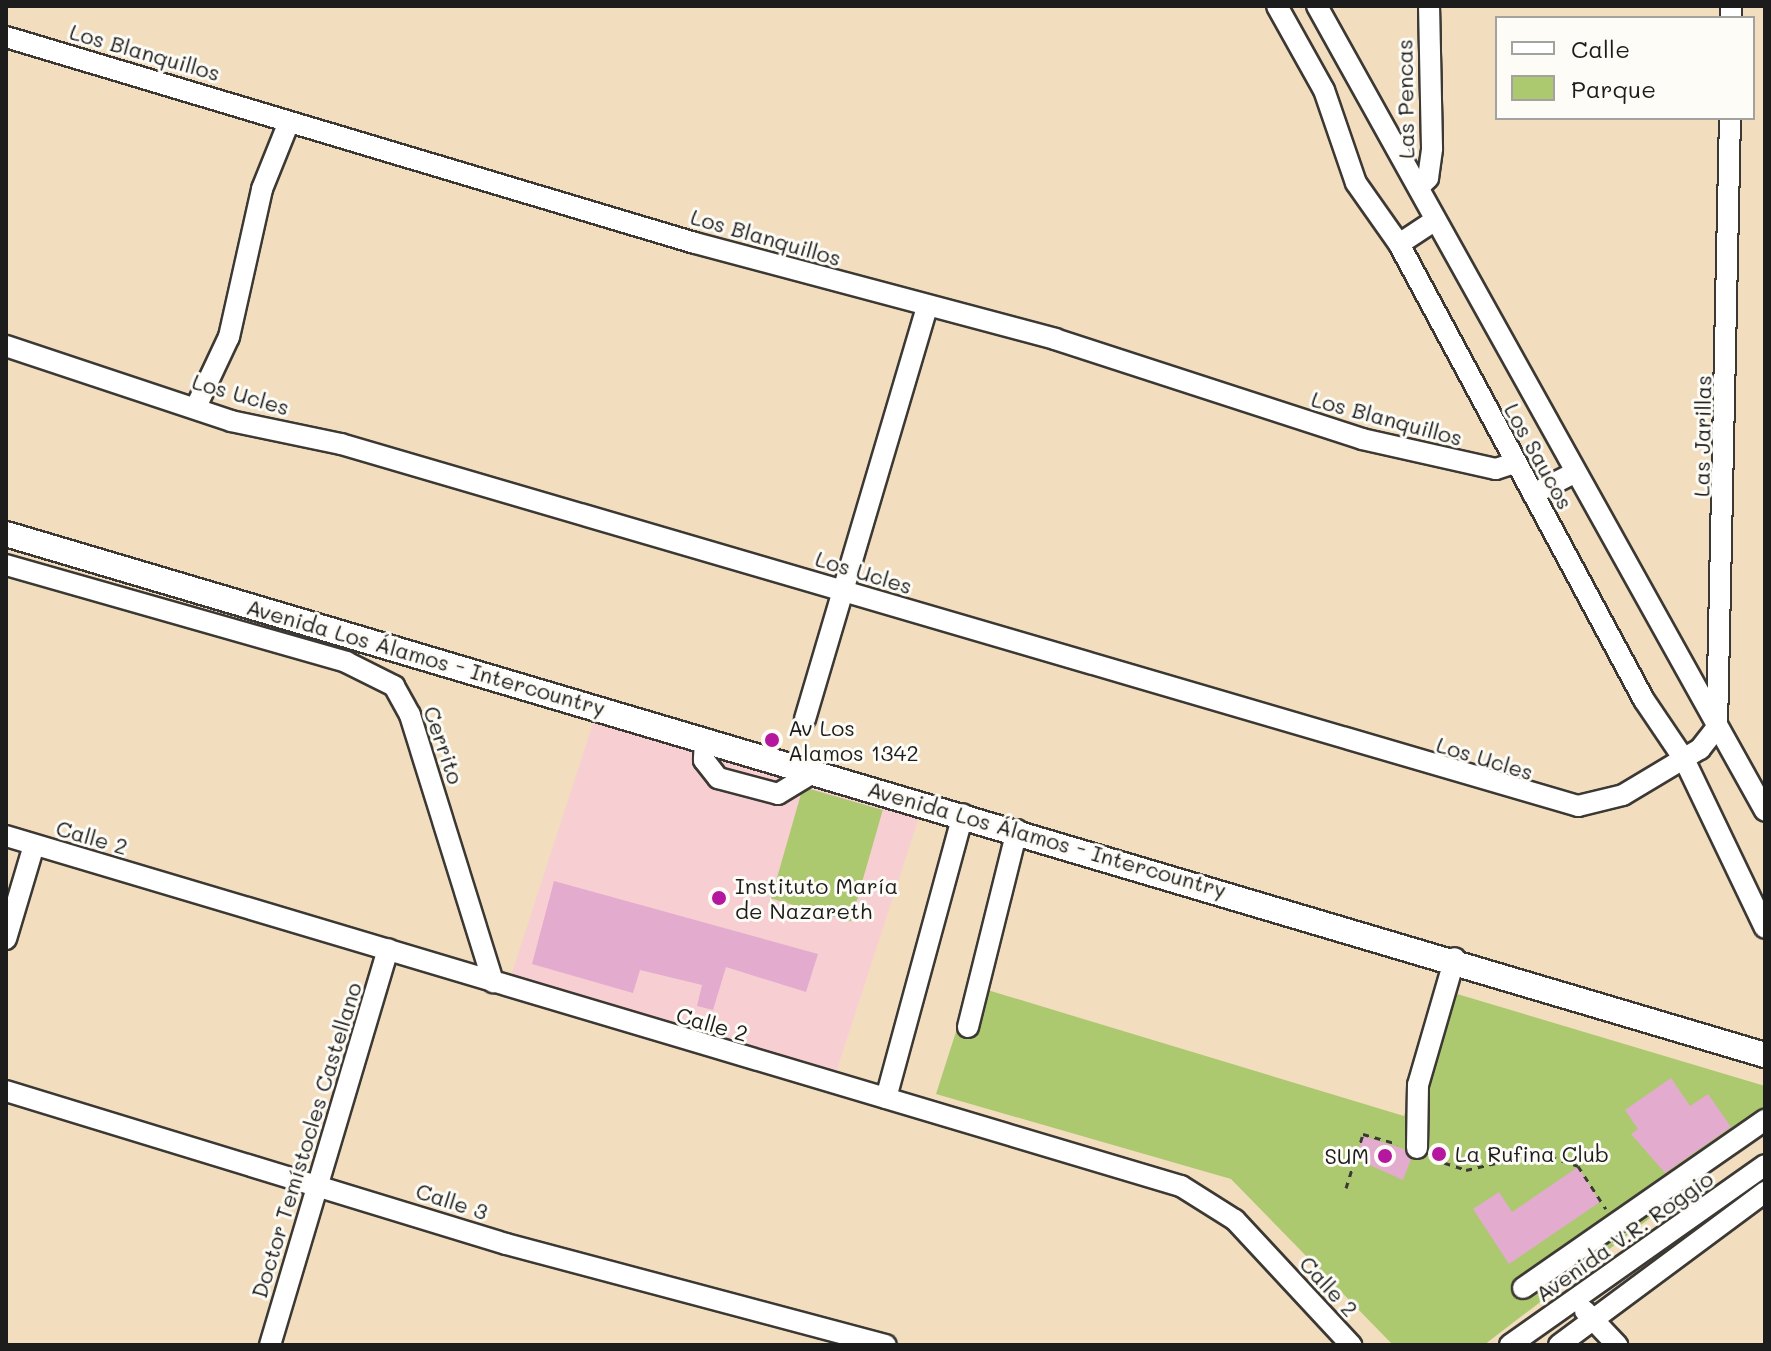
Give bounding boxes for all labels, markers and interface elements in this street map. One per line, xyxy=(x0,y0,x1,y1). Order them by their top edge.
legend xyxy=(1495,16,1755,120)
street label: Los Blanquillos xyxy=(67,18,223,86)
text: Calle xyxy=(1571,33,1630,64)
street label: Las Pencas xyxy=(1391,39,1419,159)
text: Parque xyxy=(1571,73,1656,104)
street label: Los Blanquillos xyxy=(688,203,844,271)
street label: Los Ucles xyxy=(189,368,293,420)
street label: Las Jarillas xyxy=(1688,375,1716,497)
street label: Los Blanquillos xyxy=(1309,385,1465,451)
street label: Los Saucos xyxy=(1499,398,1579,514)
street label: Los Ucles xyxy=(812,545,916,599)
street label: Avenida Los Álamos - Intercountry xyxy=(244,593,608,721)
street label: Cerrito xyxy=(418,702,470,788)
place label: Av Los Alamos 1342 xyxy=(788,714,919,766)
marker: Av Los Alamos 1342 xyxy=(763,731,781,749)
street label: Los Ucles xyxy=(1433,731,1537,785)
street label: Avenida Los Álamos - Intercountry xyxy=(865,775,1229,903)
street label: Calle 2 xyxy=(53,814,131,860)
place label: Instituto María de Nazareth xyxy=(735,872,898,924)
marker: Instituto María de Nazareth xyxy=(710,889,728,907)
street label: Doctor Temístocles Castellano xyxy=(245,979,367,1301)
street label: Calle 2 xyxy=(673,1001,751,1047)
place label: La Rufina Club xyxy=(1455,1141,1609,1167)
place label: SUM xyxy=(1324,1143,1369,1169)
marker: La Rufina Club xyxy=(1430,1145,1448,1163)
marker: SUM xyxy=(1376,1147,1394,1165)
street label: Avenida V.R. Roggio xyxy=(1530,1165,1718,1307)
street label: Calle 3 xyxy=(413,1177,491,1225)
street label: Calle 2 xyxy=(1294,1250,1364,1322)

